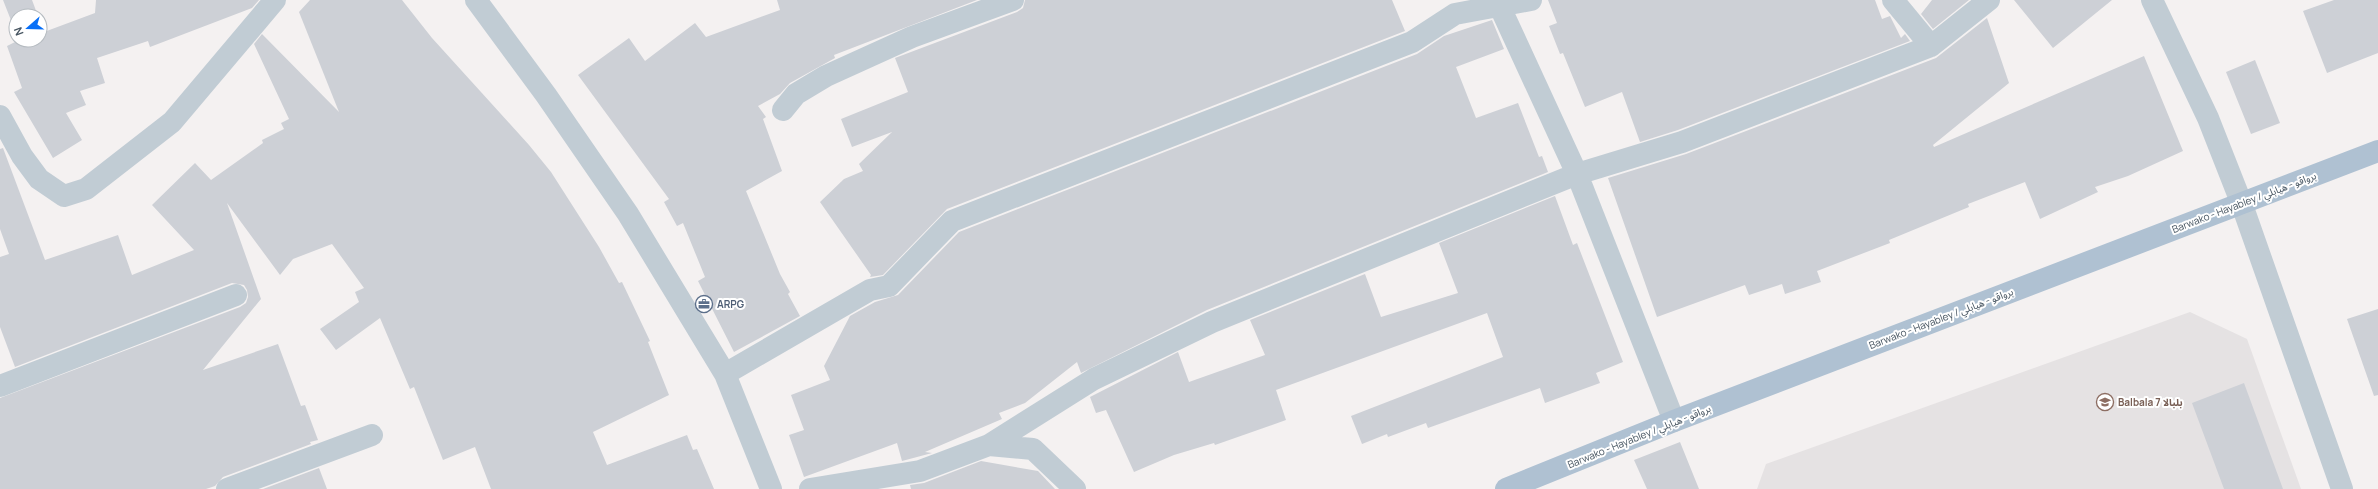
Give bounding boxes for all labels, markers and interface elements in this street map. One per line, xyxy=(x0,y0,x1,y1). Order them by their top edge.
north arrow xyxy=(8,8,48,48)
text: N xyxy=(10,25,27,38)
street label: Barwako - Hayabley / برواقو - هيابلي xyxy=(2170,168,2319,237)
street label: Barwako - Hayabley / برواقو - هيابلي xyxy=(1867,284,2016,353)
office icon: ARPG xyxy=(694,294,714,314)
place label: ARPG xyxy=(717,297,745,311)
school or university icon: Balbala 7 بلبالا xyxy=(2095,392,2115,412)
place label: Balbala 7 بلبالا xyxy=(2118,395,2183,409)
street label: Barwako - Hayabley / برواقو - هيابلي xyxy=(1565,401,1714,472)

